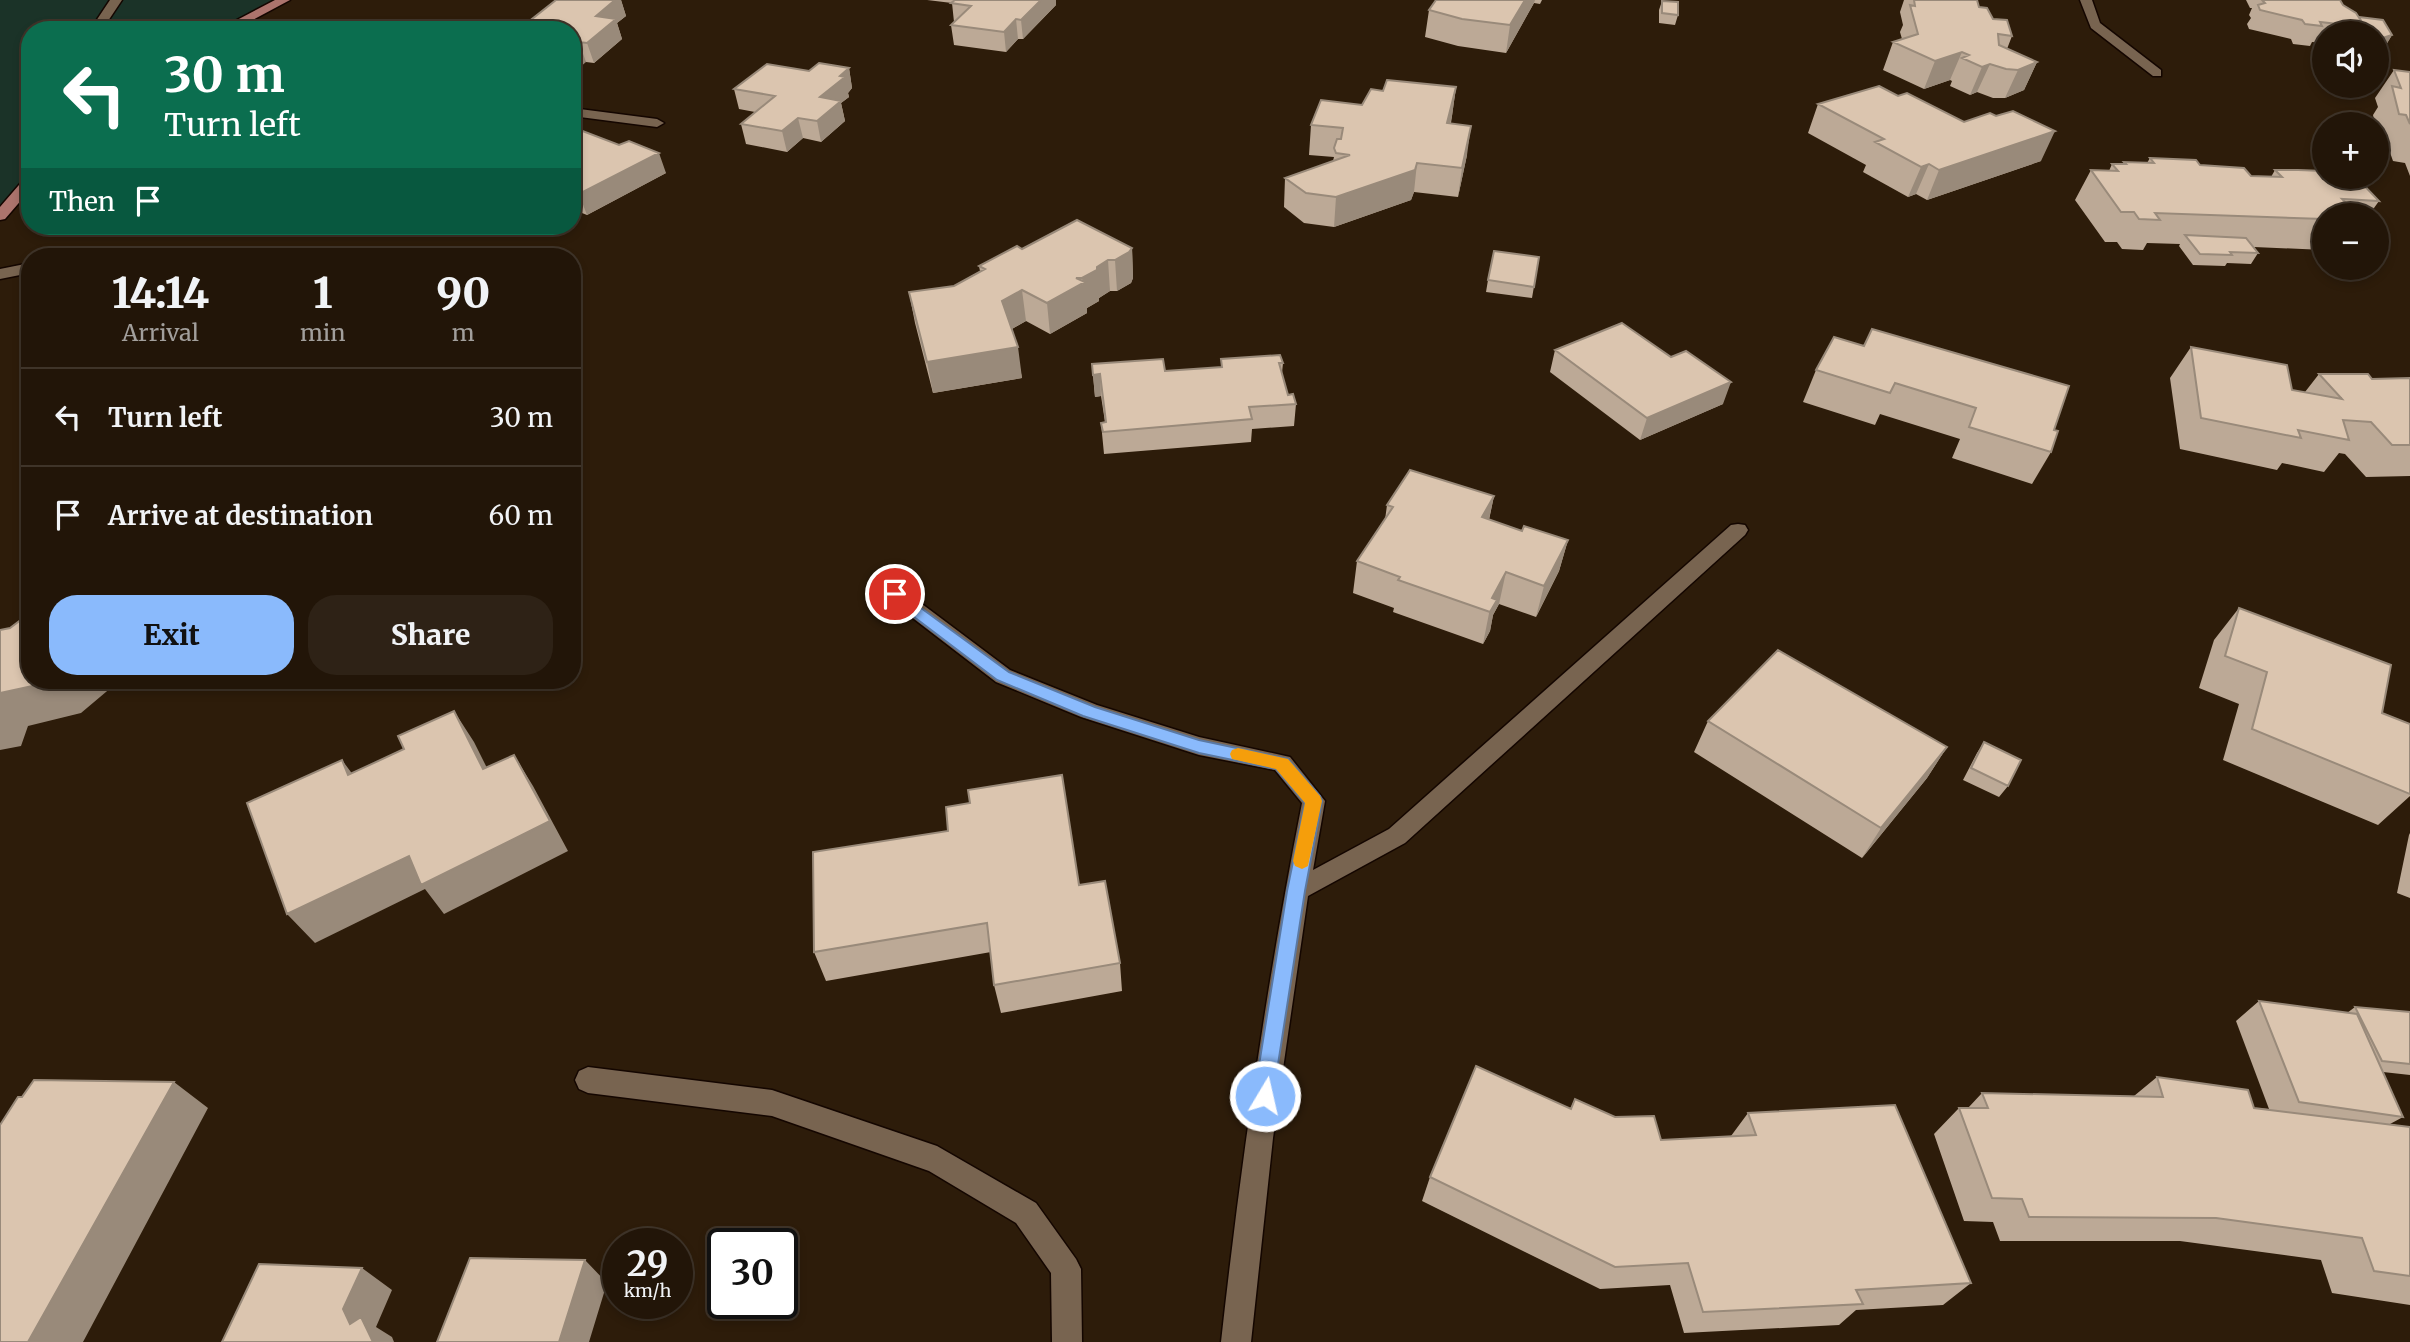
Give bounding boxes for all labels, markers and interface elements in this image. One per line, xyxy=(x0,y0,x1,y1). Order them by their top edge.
map controls xyxy=(2312,21,2389,280)
button: sound xyxy=(2312,21,2389,98)
text: 30 m xyxy=(164,44,285,105)
icon: left xyxy=(49,49,140,140)
text: Turn left xyxy=(164,105,301,145)
button: + xyxy=(2312,112,2389,189)
icon: arrive xyxy=(129,182,167,220)
text: Then xyxy=(49,185,115,218)
button: − xyxy=(2312,203,2389,280)
text: 14:14 xyxy=(112,267,209,319)
text: 1 xyxy=(313,267,333,319)
text: 90 xyxy=(436,267,490,319)
text: Arrival xyxy=(122,318,199,347)
text: min xyxy=(300,318,345,347)
text: m xyxy=(452,318,475,347)
icon: left xyxy=(49,398,87,436)
text: Turn left xyxy=(108,401,222,434)
text: 30 m xyxy=(490,401,553,434)
icon: arrive xyxy=(49,496,87,534)
text: Arrive at destination xyxy=(108,499,373,532)
text: 60 m xyxy=(489,499,553,532)
pin xyxy=(865,564,925,624)
icon: arrive xyxy=(876,575,914,613)
button: Exit xyxy=(49,595,294,675)
button: Share xyxy=(308,595,553,675)
position arrow xyxy=(1228,1059,1302,1133)
speed limit sign: 30 xyxy=(707,1228,798,1319)
text: 29 xyxy=(627,1242,668,1286)
text: km/h xyxy=(624,1279,671,1302)

